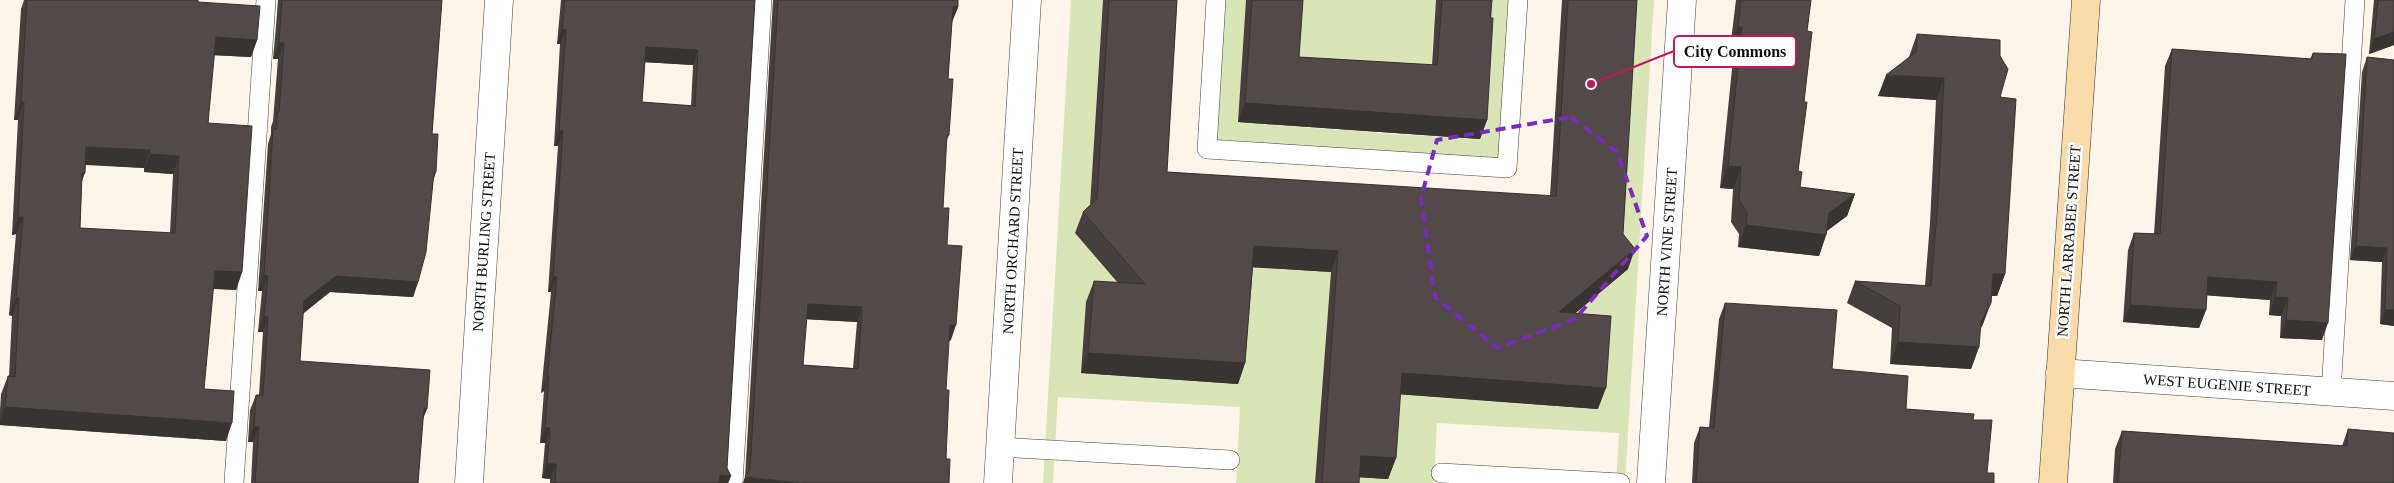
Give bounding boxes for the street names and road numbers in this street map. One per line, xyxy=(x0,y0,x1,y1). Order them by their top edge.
street label: NORTH LARRABEE STREET xyxy=(2054,144,2084,338)
street label: NORTH ORCHARD STREET xyxy=(1000,147,1026,335)
street label: NORTH BURLING STREET xyxy=(470,152,498,332)
street label: NORTH VINE STREET xyxy=(1654,167,1680,317)
street label: WEST EUGENIE STREET xyxy=(2143,371,2311,399)

